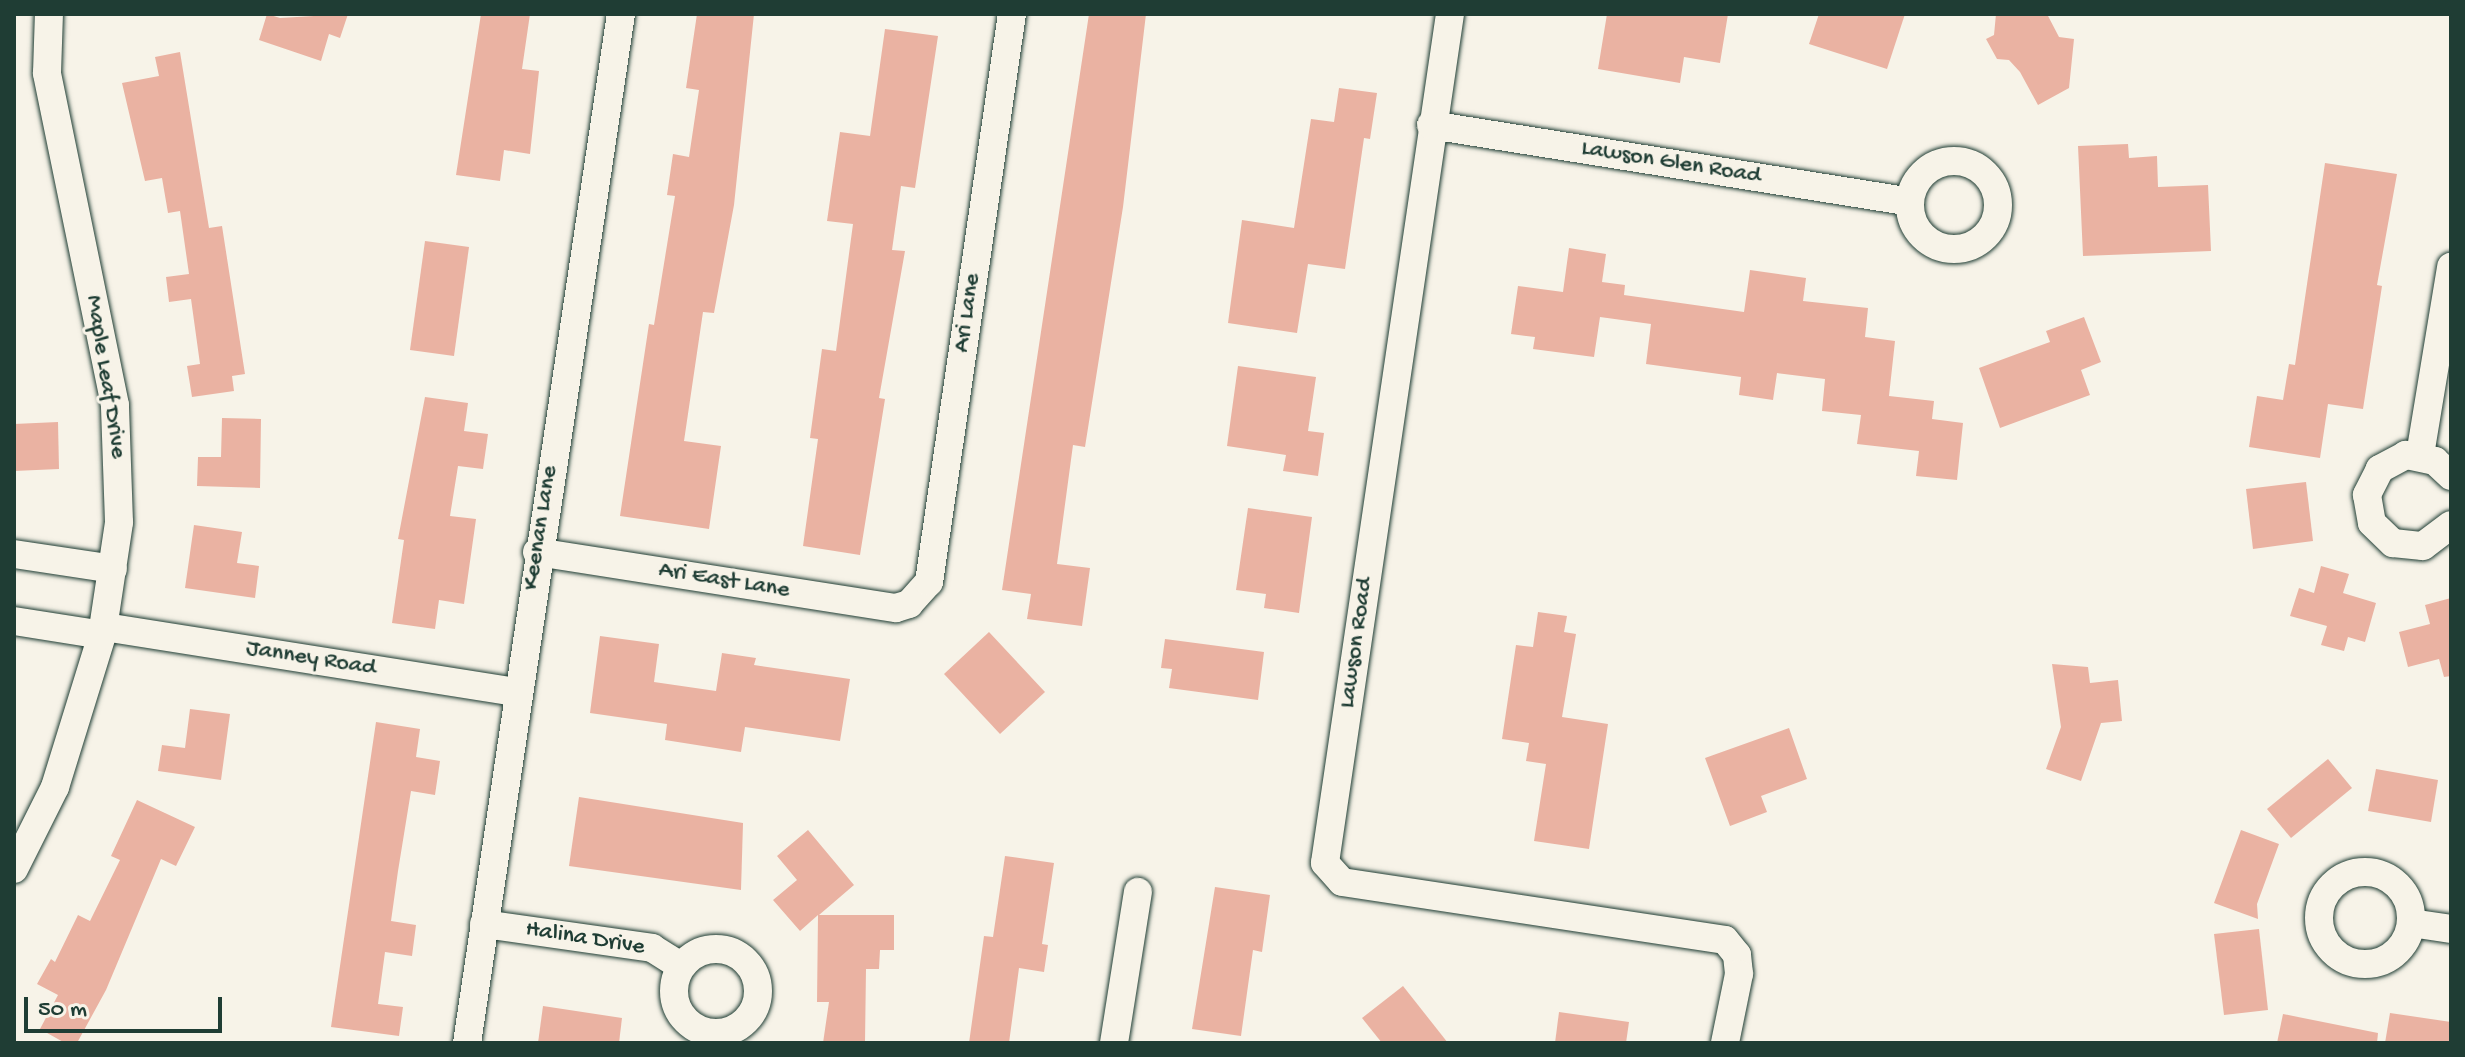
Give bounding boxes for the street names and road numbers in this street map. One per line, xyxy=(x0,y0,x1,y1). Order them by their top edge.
street label: Lawson Glen Road xyxy=(1579,135,1763,191)
street label: Ari Lane xyxy=(948,272,988,354)
street label: Maple Leaf Drive xyxy=(78,293,132,461)
street label: Keenan Lane xyxy=(517,464,565,592)
street label: Ari East Lane xyxy=(657,556,791,606)
street label: Lawson Road xyxy=(1334,576,1380,710)
street label: Janney Road xyxy=(244,635,378,683)
street label: Halina Drive xyxy=(523,915,647,963)

